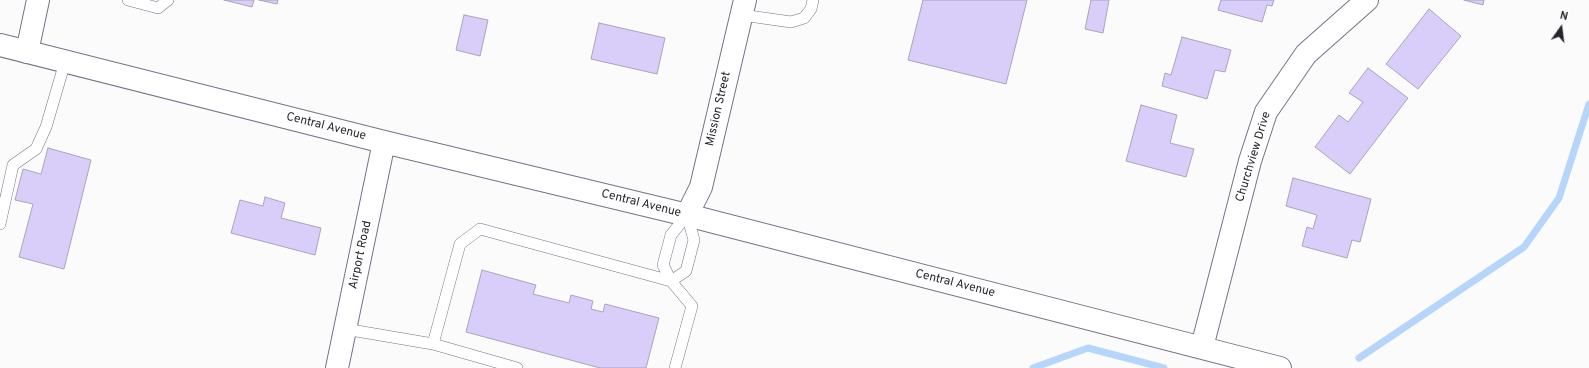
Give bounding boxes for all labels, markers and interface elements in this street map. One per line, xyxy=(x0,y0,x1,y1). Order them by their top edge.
north arrow xyxy=(1541,8,1581,48)
text: N xyxy=(1558,9,1569,24)
street label: Mission Street xyxy=(703,70,735,148)
street label: Central Avenue xyxy=(285,110,367,144)
street label: Churchview Drive xyxy=(1233,110,1275,204)
street label: Central Avenue xyxy=(600,187,682,221)
street label: Airport Road xyxy=(347,220,375,290)
street label: Central Avenue xyxy=(914,267,996,301)

